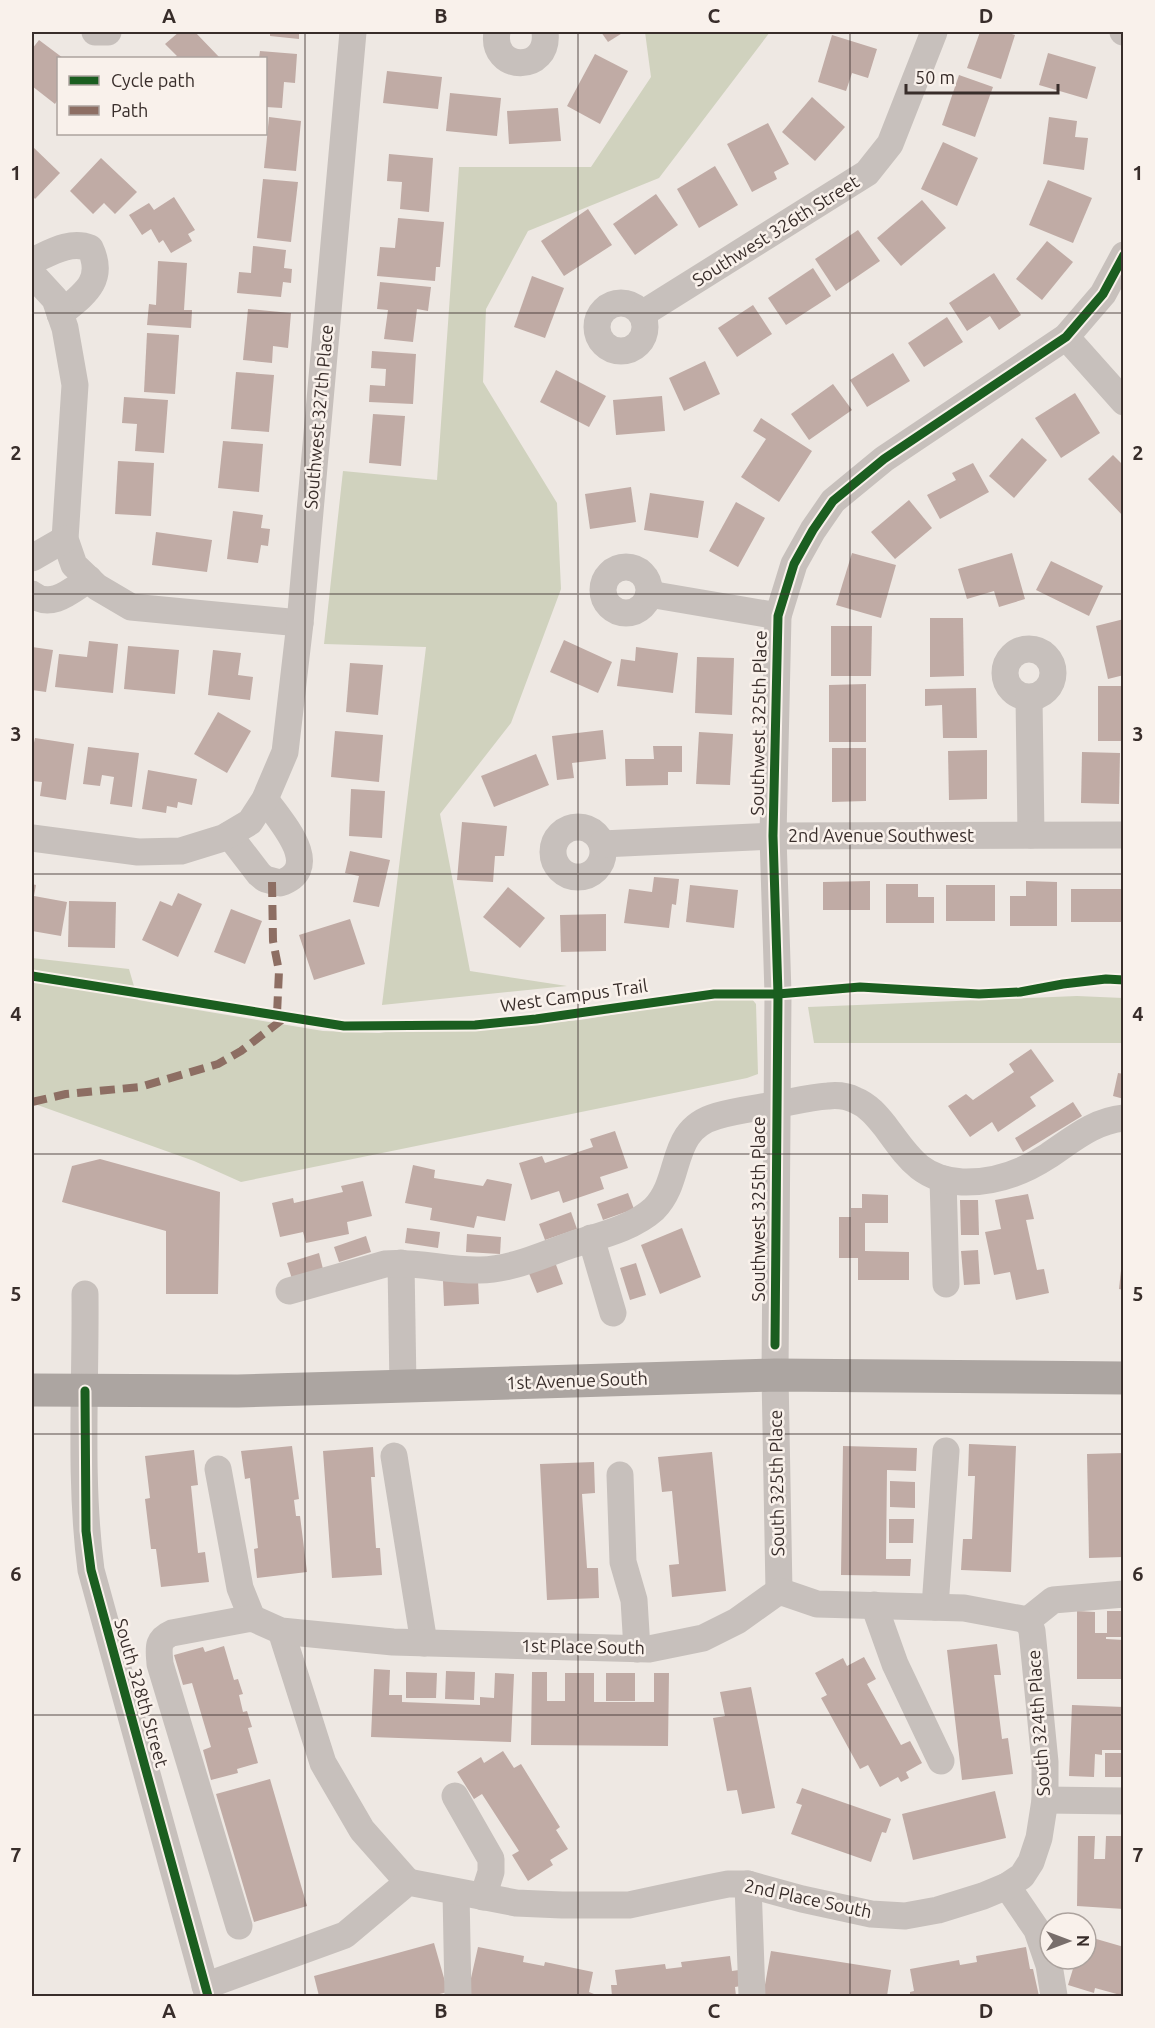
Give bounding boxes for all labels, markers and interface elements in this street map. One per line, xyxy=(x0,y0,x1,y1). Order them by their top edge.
text: A xyxy=(162,4,176,27)
text: B xyxy=(434,4,448,27)
text: C xyxy=(708,4,721,27)
text: D xyxy=(979,4,993,27)
legend xyxy=(57,57,267,135)
scale bar xyxy=(906,57,1058,95)
text: 50 m xyxy=(915,67,955,87)
text: Cycle path xyxy=(111,70,195,90)
text: Path xyxy=(111,100,148,120)
text: 1 xyxy=(10,161,22,184)
text: 1 xyxy=(1132,161,1144,184)
street label: Southwest 326th Street xyxy=(688,171,862,290)
street label: Southwest 327th Place xyxy=(300,324,336,510)
text: 2 xyxy=(10,441,22,464)
text: 2 xyxy=(1132,441,1144,464)
street label: Southwest 325th Place xyxy=(746,630,770,816)
text: 3 xyxy=(10,722,22,745)
text: 3 xyxy=(1132,722,1144,745)
street label: 2nd Avenue Southwest xyxy=(788,825,974,845)
street label: West Campus Trail xyxy=(499,975,649,1015)
text: 4 xyxy=(10,1002,22,1025)
text: 4 xyxy=(1132,1002,1144,1025)
street label: Southwest 325th Place xyxy=(748,1116,768,1302)
text: 5 xyxy=(10,1282,22,1305)
text: 5 xyxy=(1132,1282,1144,1305)
street label: 1st Avenue South xyxy=(506,1368,648,1392)
street label: South 325th Place xyxy=(765,1410,787,1557)
text: 6 xyxy=(10,1562,22,1585)
text: 6 xyxy=(1132,1562,1144,1585)
street label: South 328th Street xyxy=(111,1616,173,1769)
street label: 1st Place South xyxy=(521,1635,645,1657)
street label: South 324th Place xyxy=(1023,1649,1053,1797)
text: 7 xyxy=(10,1843,22,1866)
text: 7 xyxy=(1132,1843,1144,1866)
street label: 2nd Place South xyxy=(743,1875,874,1921)
north arrow xyxy=(1038,1911,1098,1971)
text: N xyxy=(1074,1935,1092,1947)
text: A xyxy=(162,1999,176,2022)
text: B xyxy=(434,1999,448,2022)
text: C xyxy=(708,1999,721,2022)
text: D xyxy=(979,1999,993,2022)

